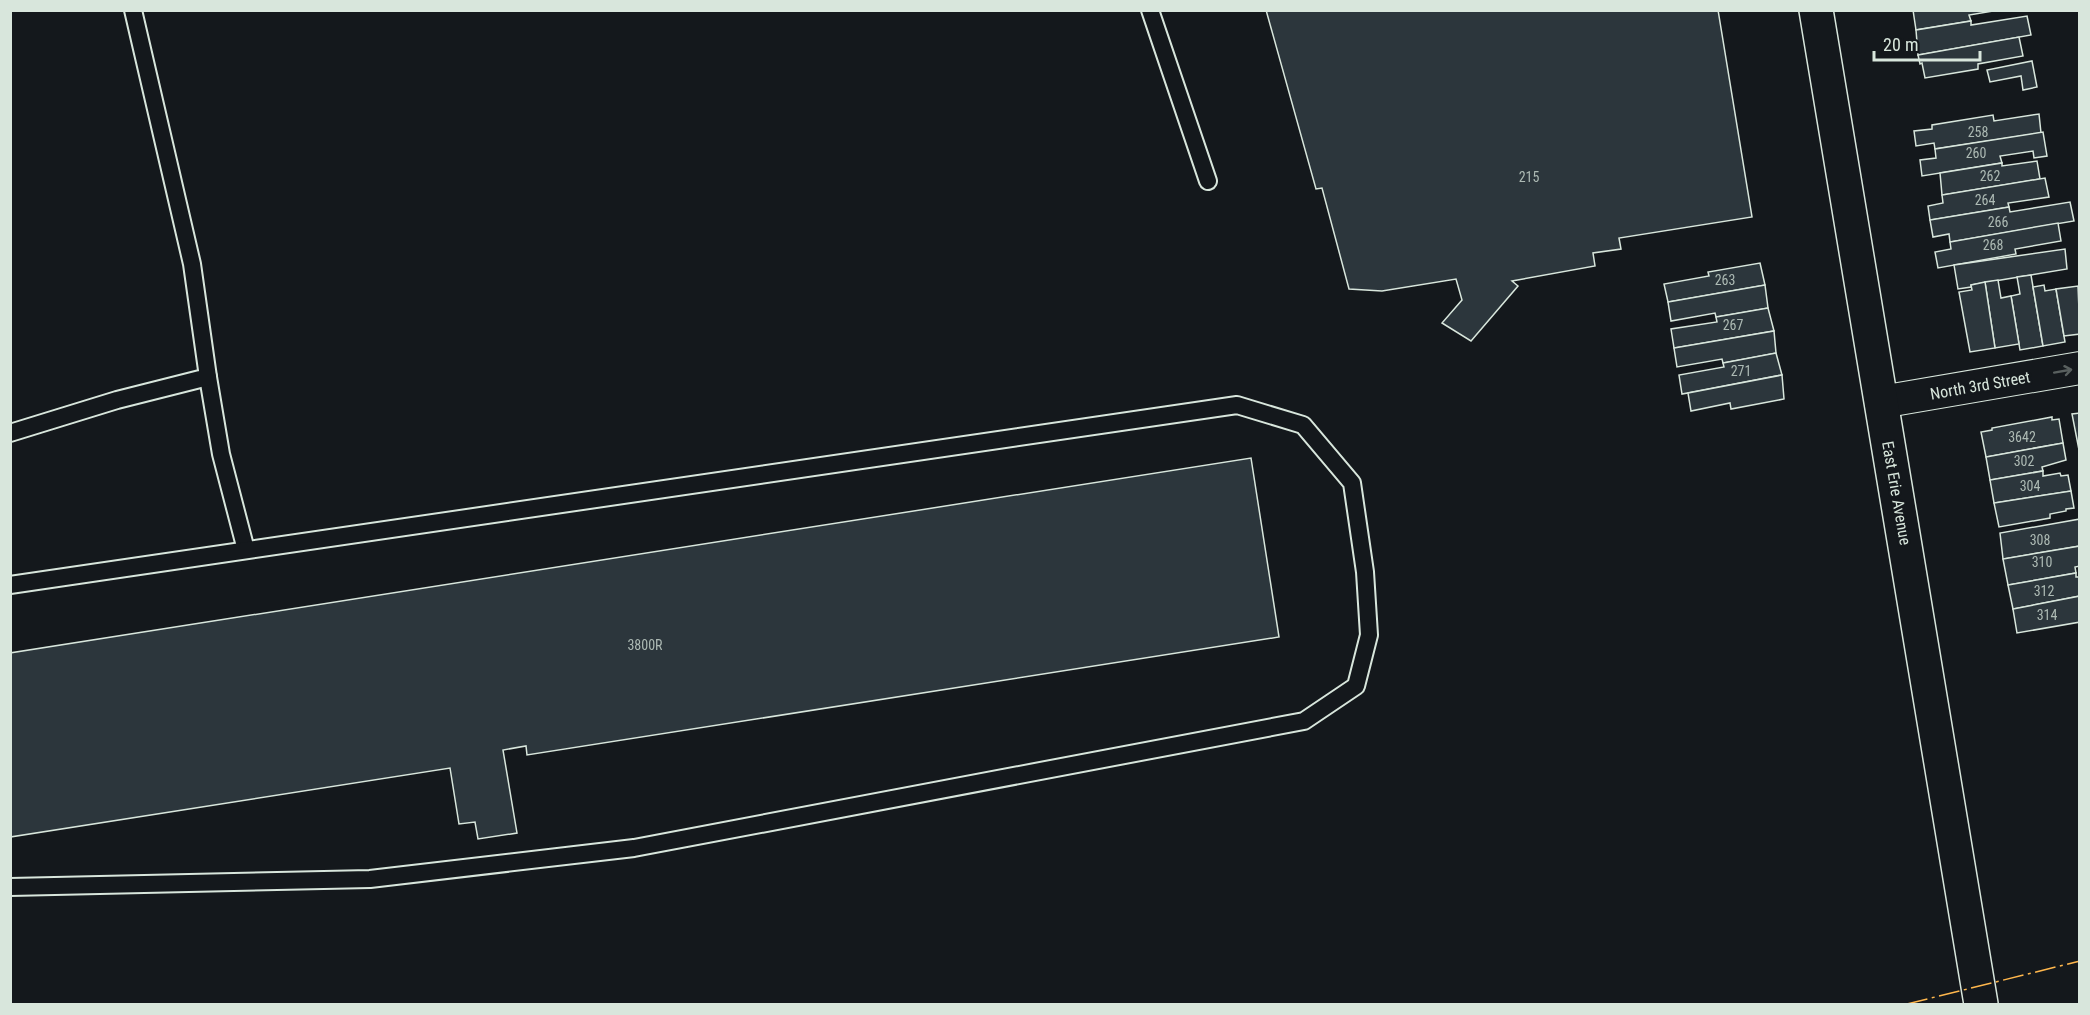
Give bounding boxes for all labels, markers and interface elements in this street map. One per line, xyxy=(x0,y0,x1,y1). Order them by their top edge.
scale bar xyxy=(1874,24,1980,62)
text: 20 m xyxy=(1883,34,1918,55)
house number: 258 xyxy=(1968,124,1988,140)
house number: 260 xyxy=(1966,145,1986,161)
house number: 262 xyxy=(1980,168,2000,184)
house number: 215 xyxy=(1519,169,1539,185)
house number: 264 xyxy=(1975,192,1995,208)
house number: 266 xyxy=(1988,214,2008,230)
house number: 268 xyxy=(1983,237,2003,253)
house number: 263 xyxy=(1715,272,1735,288)
house number: 267 xyxy=(1723,317,1743,333)
house number: 271 xyxy=(1731,363,1751,379)
one-way arrow xyxy=(2053,365,2072,376)
street label: North 3rd Street xyxy=(1929,367,2032,404)
house number: 3642 xyxy=(2008,429,2036,445)
street label: East Erie Avenue xyxy=(1878,440,1915,546)
house number: 302 xyxy=(2014,453,2034,469)
house number: 304 xyxy=(2020,478,2040,494)
house number: 308 xyxy=(2030,532,2050,548)
house number: 310 xyxy=(2032,554,2052,570)
house number: 312 xyxy=(2034,583,2054,599)
house number: 314 xyxy=(2037,607,2057,623)
house number: 3800R xyxy=(627,637,663,653)

